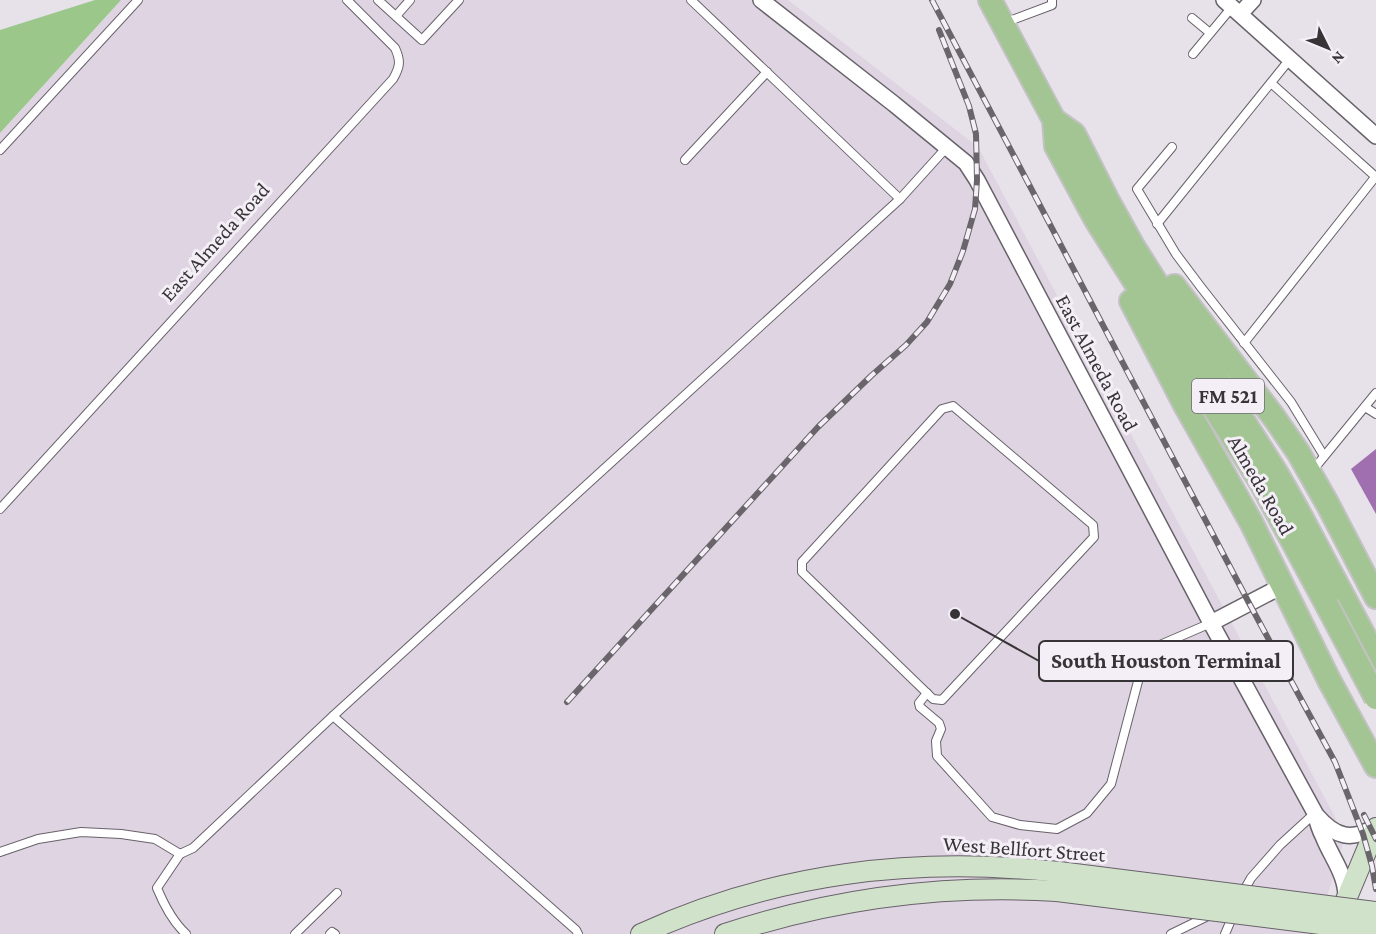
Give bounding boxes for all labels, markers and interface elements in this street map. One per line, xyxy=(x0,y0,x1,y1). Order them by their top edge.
north arrow xyxy=(1298,18,1358,78)
text: N xyxy=(1329,48,1349,68)
street label: East Almeda Road xyxy=(156,178,274,306)
street label: East Almeda Road xyxy=(1051,291,1143,435)
road number: FM 521 xyxy=(1192,379,1264,413)
street label: Almeda Road xyxy=(1223,431,1299,539)
callout: South Houston Terminal xyxy=(1039,641,1293,681)
text: South Houston Terminal xyxy=(1051,648,1281,673)
street label: West Bellfort Street xyxy=(942,831,1107,867)

